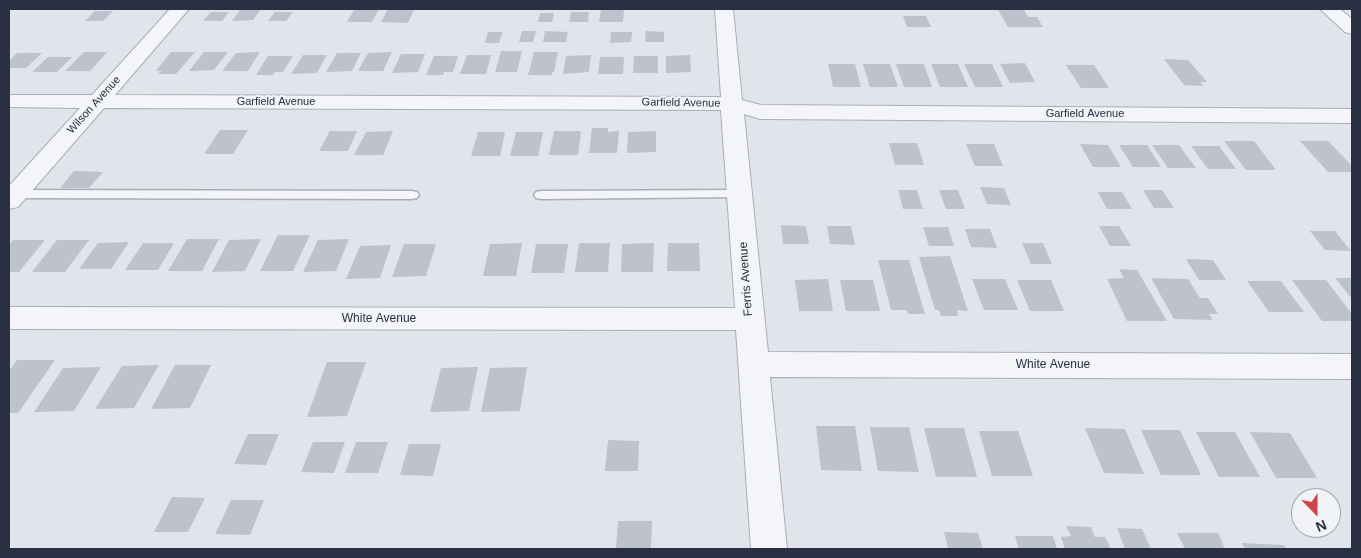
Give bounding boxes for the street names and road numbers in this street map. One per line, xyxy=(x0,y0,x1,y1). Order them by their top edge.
street label: Wilson Avenue xyxy=(65,73,123,137)
street label: Garfield Avenue xyxy=(237,95,315,109)
street label: Garfield Avenue xyxy=(642,96,720,110)
street label: Garfield Avenue xyxy=(1046,107,1124,121)
street label: Ferris Avenue xyxy=(736,241,756,317)
street label: White Avenue xyxy=(342,312,416,326)
street label: White Avenue xyxy=(1016,358,1090,372)

